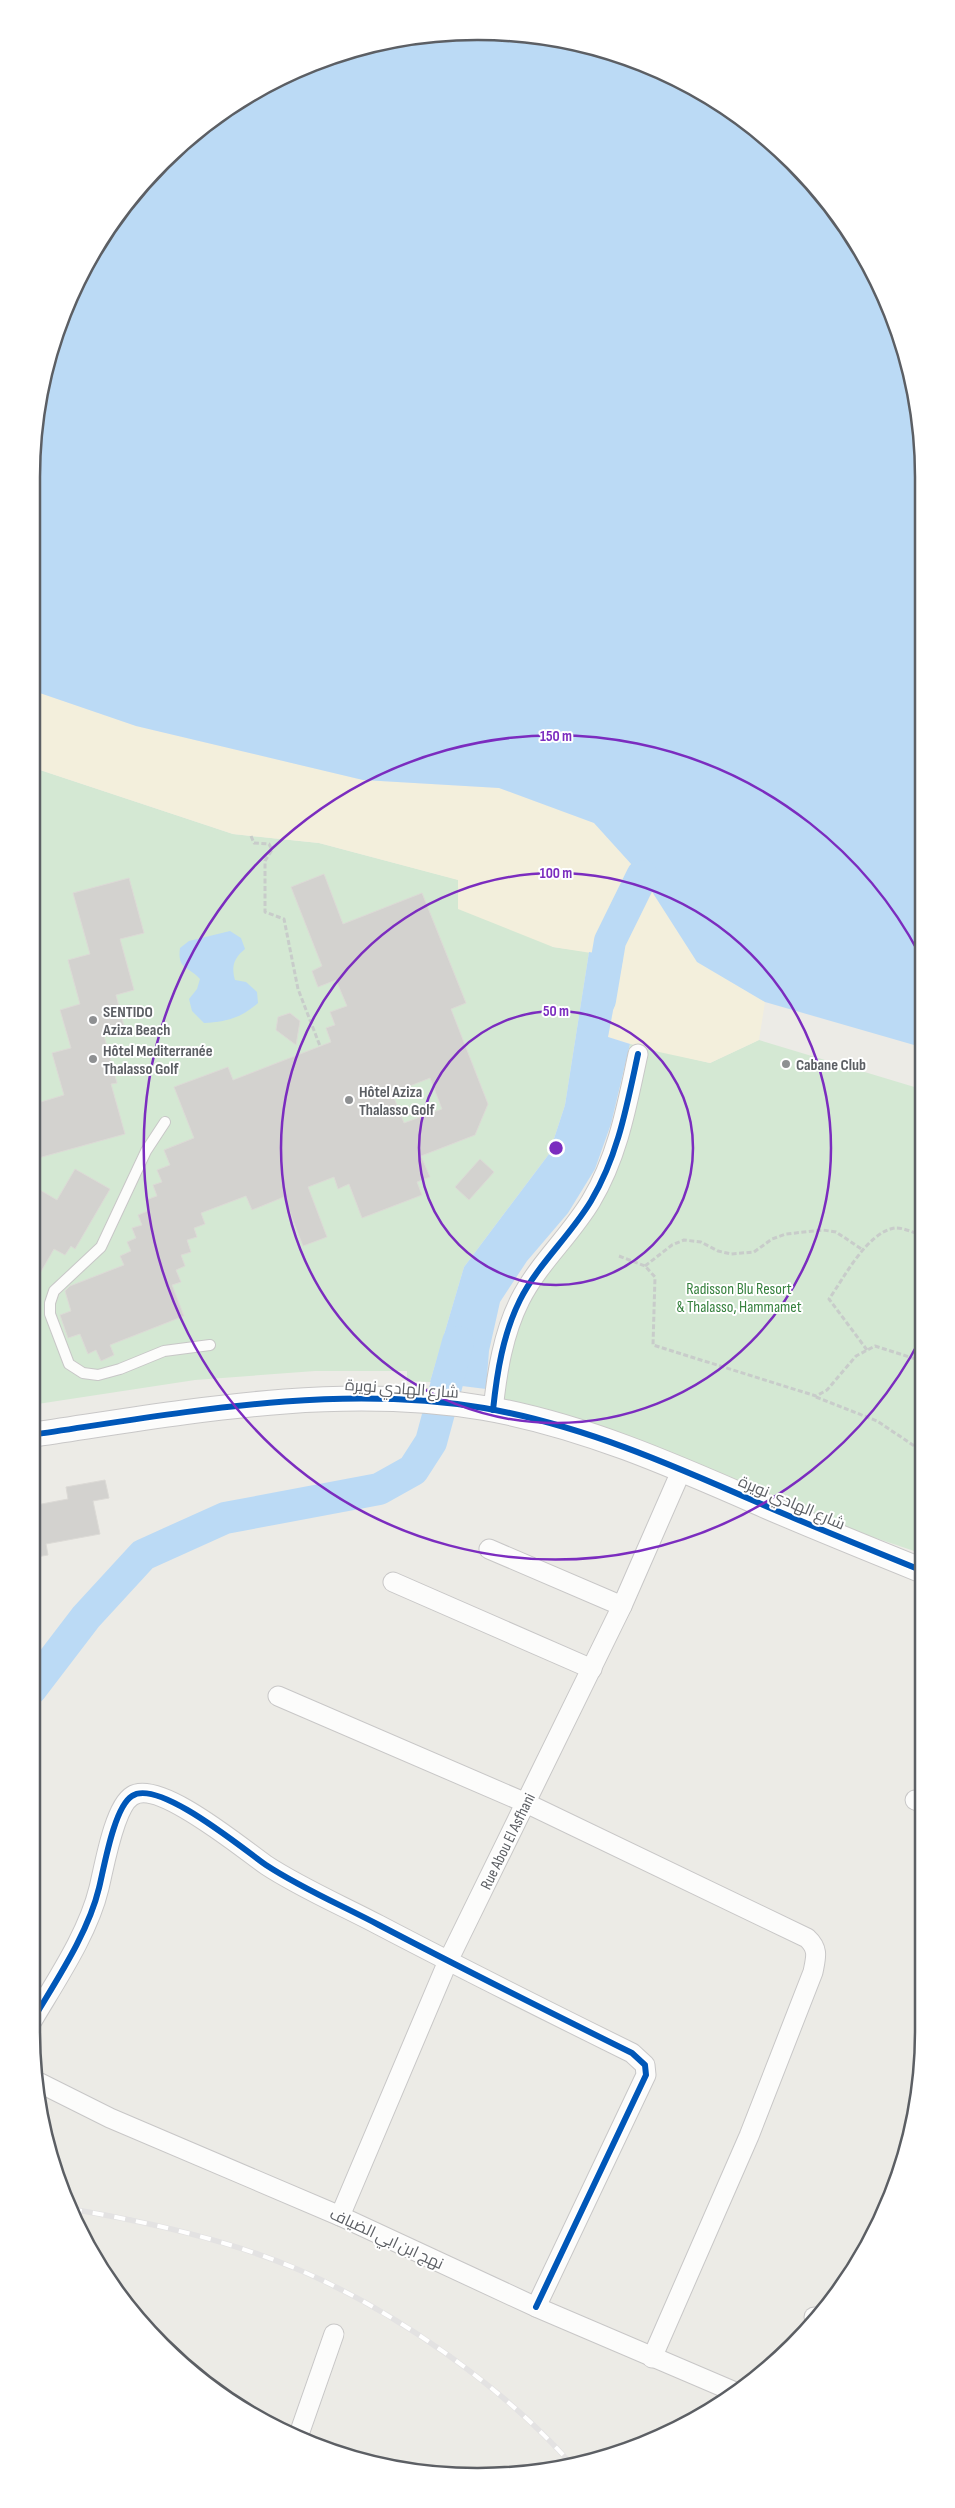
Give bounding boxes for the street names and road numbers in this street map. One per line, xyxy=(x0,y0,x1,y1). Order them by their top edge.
street label: شارع الهادي نويرة xyxy=(344,1376,459,1406)
street label: شارع الهادي نويرة xyxy=(734,1472,848,1537)
street label: Rue Abou El Asfhani xyxy=(477,1790,540,1893)
street label: نهج ابن ابي الضياف xyxy=(325,2205,446,2277)

